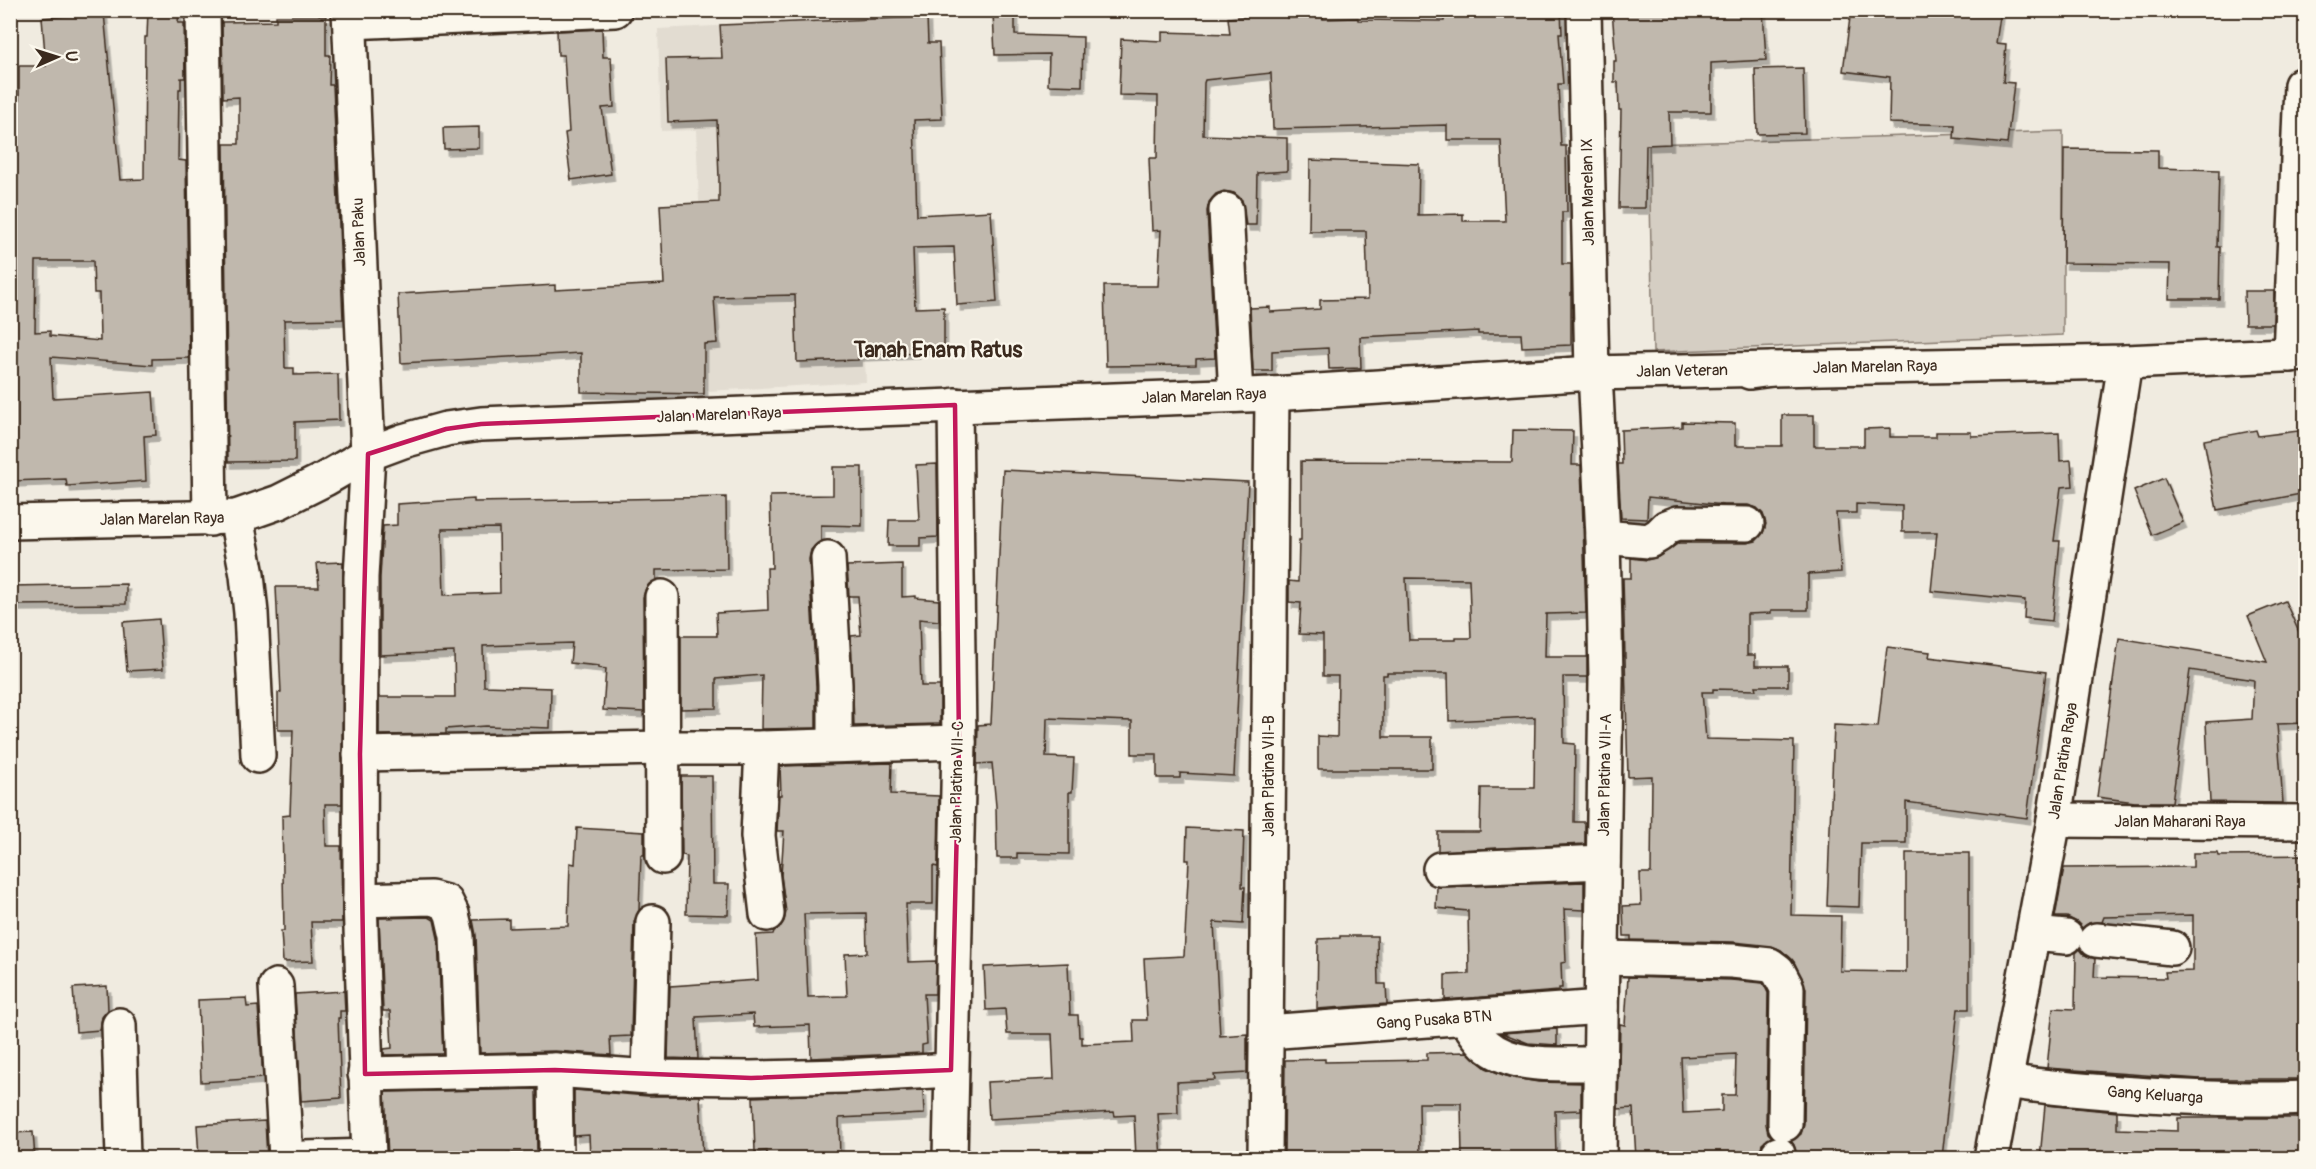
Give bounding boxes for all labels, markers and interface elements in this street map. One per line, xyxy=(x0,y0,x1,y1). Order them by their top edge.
north arrow xyxy=(27,27,87,87)
text: U xyxy=(61,50,81,62)
street label: Jalan Marelan IX xyxy=(1577,138,1599,246)
street label: Jalan Paku xyxy=(348,197,370,267)
district label: Tanah Enam Ratus xyxy=(853,336,1023,364)
street label: Jalan Marelan Raya xyxy=(1812,356,1938,378)
street label: Jalan Veteran xyxy=(1636,360,1728,382)
street label: Jalan Marelan Raya xyxy=(1141,384,1267,408)
street label: Jalan Marelan Raya xyxy=(656,403,782,427)
street label: Jalan Marelan Raya xyxy=(99,508,225,530)
street label: Jalan Platina Raya xyxy=(2044,701,2082,821)
street label: Jalan Platina VII-A xyxy=(1594,713,1616,837)
street label: Jalan Platina VII-B xyxy=(1259,715,1279,837)
street label: Jalan Platina VII-C xyxy=(946,721,968,843)
street label: Jalan Maharani Raya xyxy=(2114,812,2246,832)
street label: Gang Pusaka BTN xyxy=(1375,1006,1493,1034)
street label: Gang Keluarga xyxy=(2106,1082,2204,1108)

